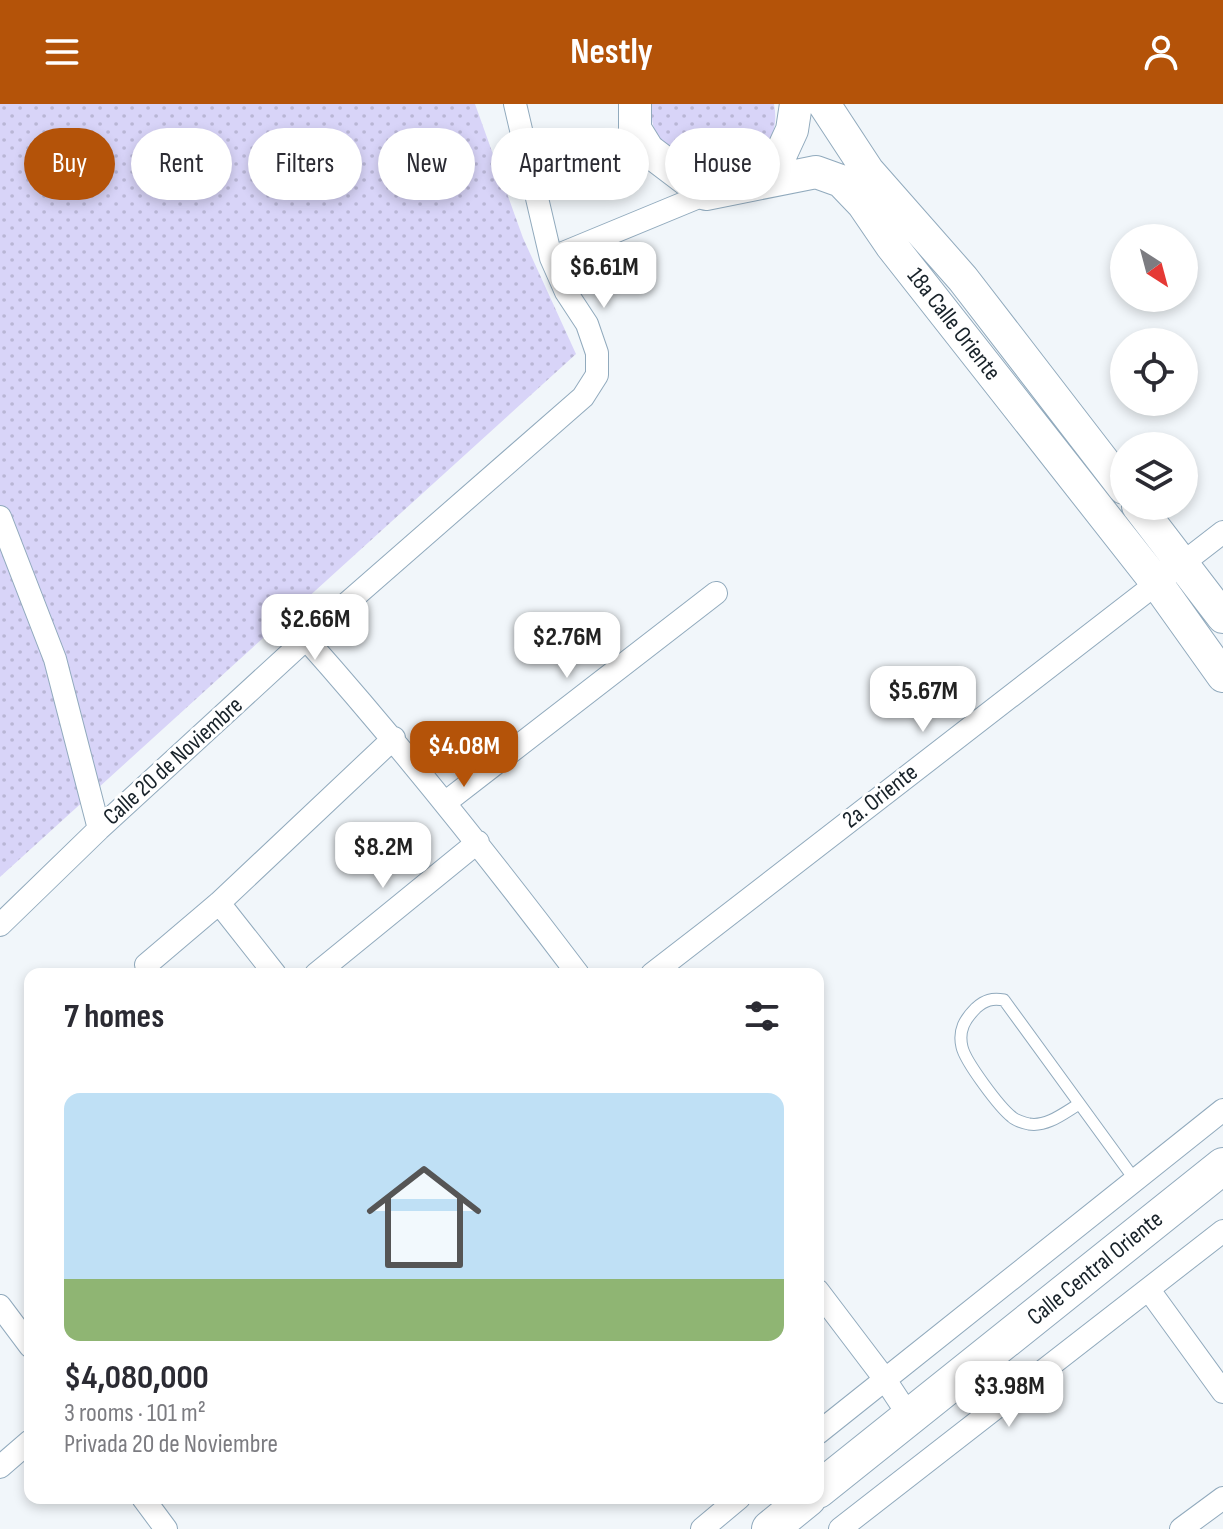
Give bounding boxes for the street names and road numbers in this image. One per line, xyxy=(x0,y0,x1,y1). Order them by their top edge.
street label: 18a Calle Oriente xyxy=(901,262,1007,386)
street label: Calle 20 de Noviembre xyxy=(97,691,249,831)
street label: 2a. Oriente xyxy=(837,758,923,834)
street label: Calle Central Oriente xyxy=(1021,1205,1169,1331)

